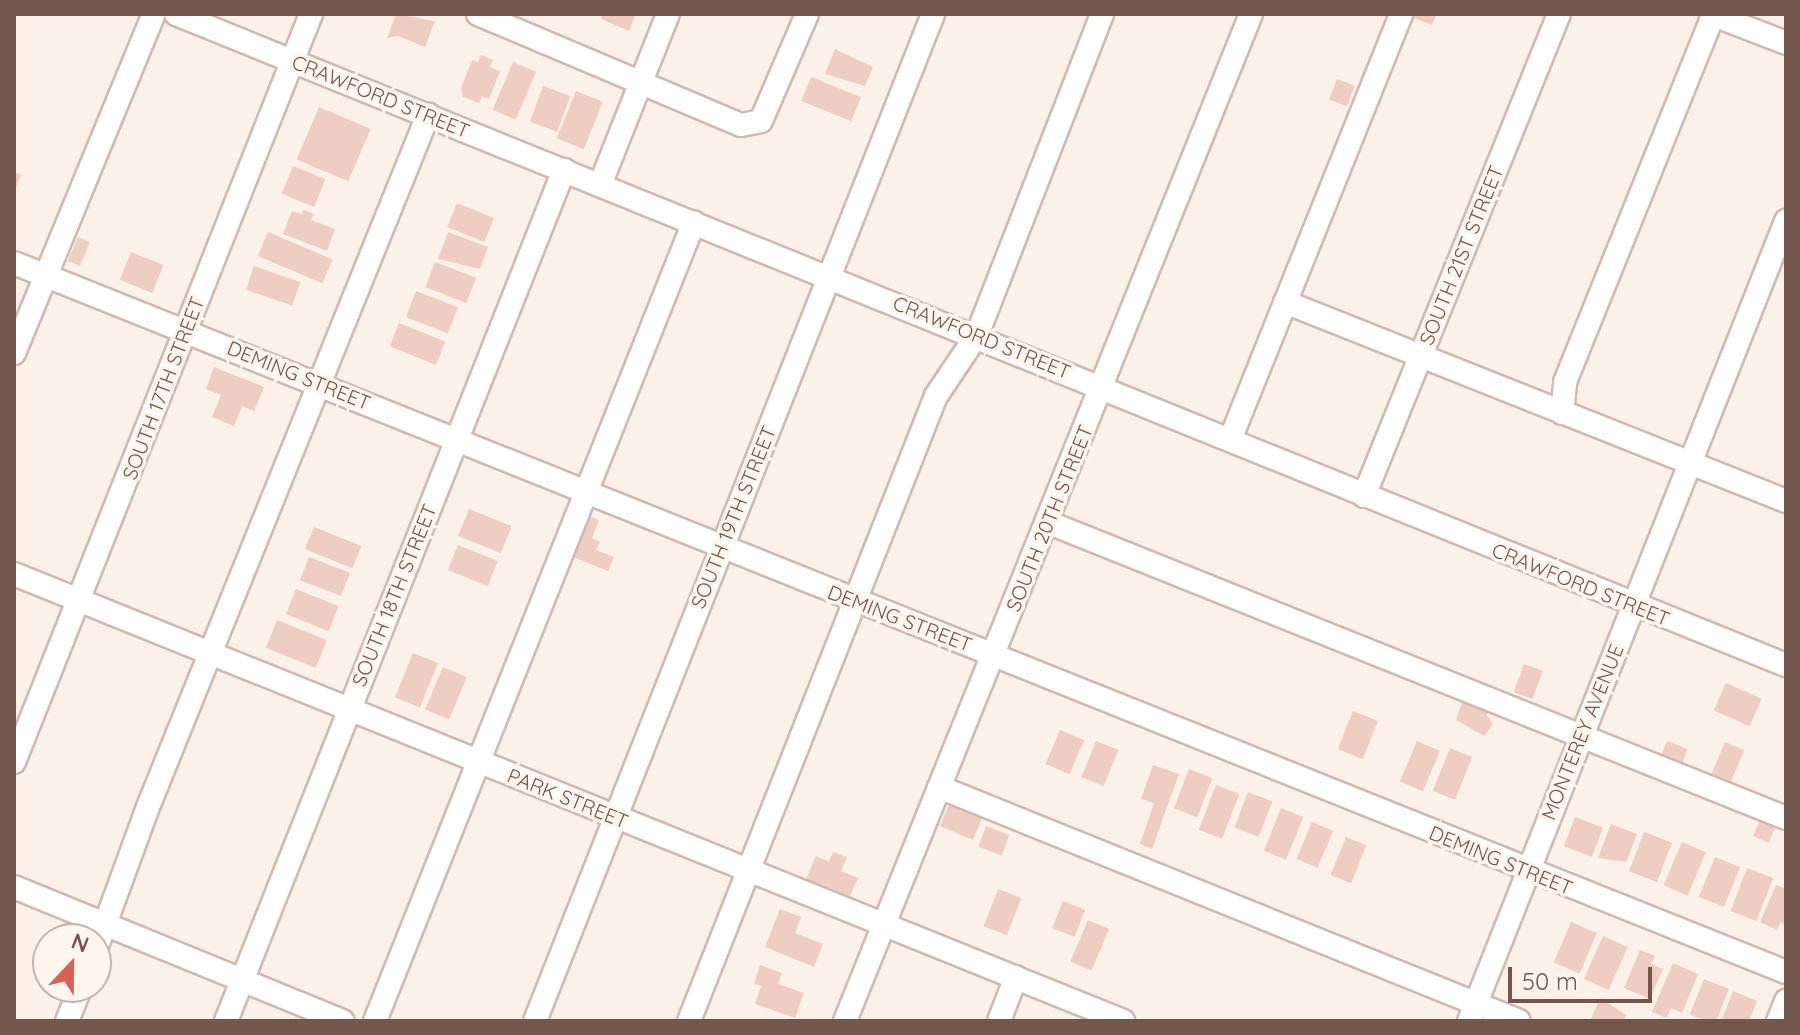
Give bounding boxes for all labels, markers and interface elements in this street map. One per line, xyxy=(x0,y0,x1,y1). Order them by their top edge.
street label: CRAWFORD STREET xyxy=(289,49,473,143)
street label: SOUTH 21ST STREET xyxy=(1414,162,1508,348)
street label: CRAWFORD STREET xyxy=(890,290,1074,384)
street label: SOUTH 17TH STREET xyxy=(117,293,209,483)
street label: DEMING STREET xyxy=(224,335,374,415)
street label: SOUTH 20TH STREET xyxy=(1001,421,1097,615)
street label: SOUTH 19TH STREET xyxy=(685,422,781,612)
street label: SOUTH 18TH STREET xyxy=(346,500,442,690)
street label: CRAWFORD STREET xyxy=(1489,537,1673,631)
street label: DEMING STREET xyxy=(824,579,976,657)
street label: MONTEREY AVENUE xyxy=(1536,641,1628,823)
street label: PARK STREET xyxy=(504,763,632,833)
street label: DEMING STREET xyxy=(1426,820,1576,900)
north arrow xyxy=(32,923,112,1003)
text: N xyxy=(67,927,93,959)
scale bar xyxy=(1512,951,1656,1001)
text: 50 m xyxy=(1522,966,1578,996)

